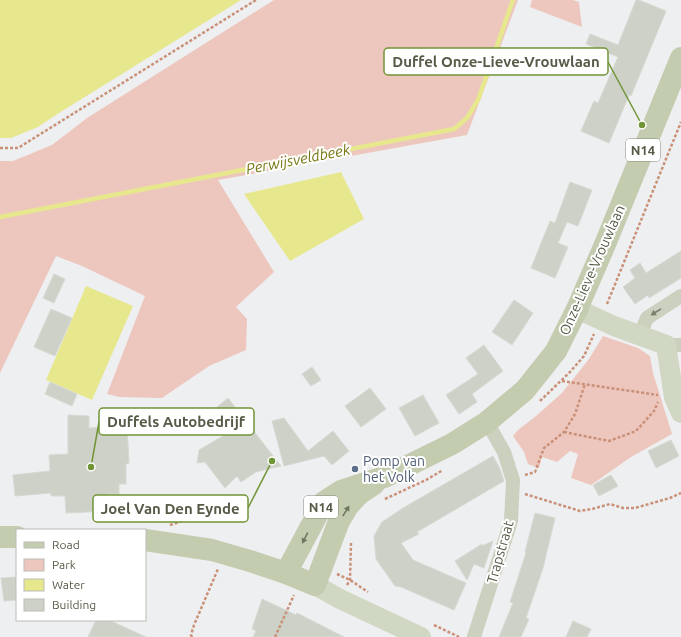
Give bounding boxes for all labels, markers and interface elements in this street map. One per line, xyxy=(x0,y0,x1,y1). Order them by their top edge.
callout: Duffel Onze-Lieve-Vrouwlaan xyxy=(384,48,608,75)
text: Duffel Onze-Lieve-Vrouwlaan xyxy=(392,53,600,70)
road number: N14 xyxy=(626,139,660,161)
water label: Perwijsveldbeek xyxy=(244,141,352,177)
street label: Onze-Lieve-Vrouwlaan xyxy=(556,202,628,338)
one-way arrow xyxy=(651,308,661,316)
callout: Duffels Autobedrijf xyxy=(99,408,254,435)
text: Duffels Autobedrijf xyxy=(107,413,246,430)
place label: Pomp van het Volk xyxy=(363,453,425,485)
marker: Pomp van het Volk xyxy=(350,464,360,474)
callout: Joel Van Den Eynde xyxy=(93,495,248,522)
road number: N14 xyxy=(304,496,338,518)
text: Joel Van Den Eynde xyxy=(100,500,240,517)
one-way arrow xyxy=(342,505,349,517)
street label: Trapstraat xyxy=(483,518,517,585)
legend xyxy=(16,529,146,621)
one-way arrow xyxy=(301,532,308,543)
text: Road xyxy=(52,538,80,551)
text: Park xyxy=(52,558,76,571)
text: Water xyxy=(52,578,85,591)
text: Building xyxy=(52,598,96,611)

